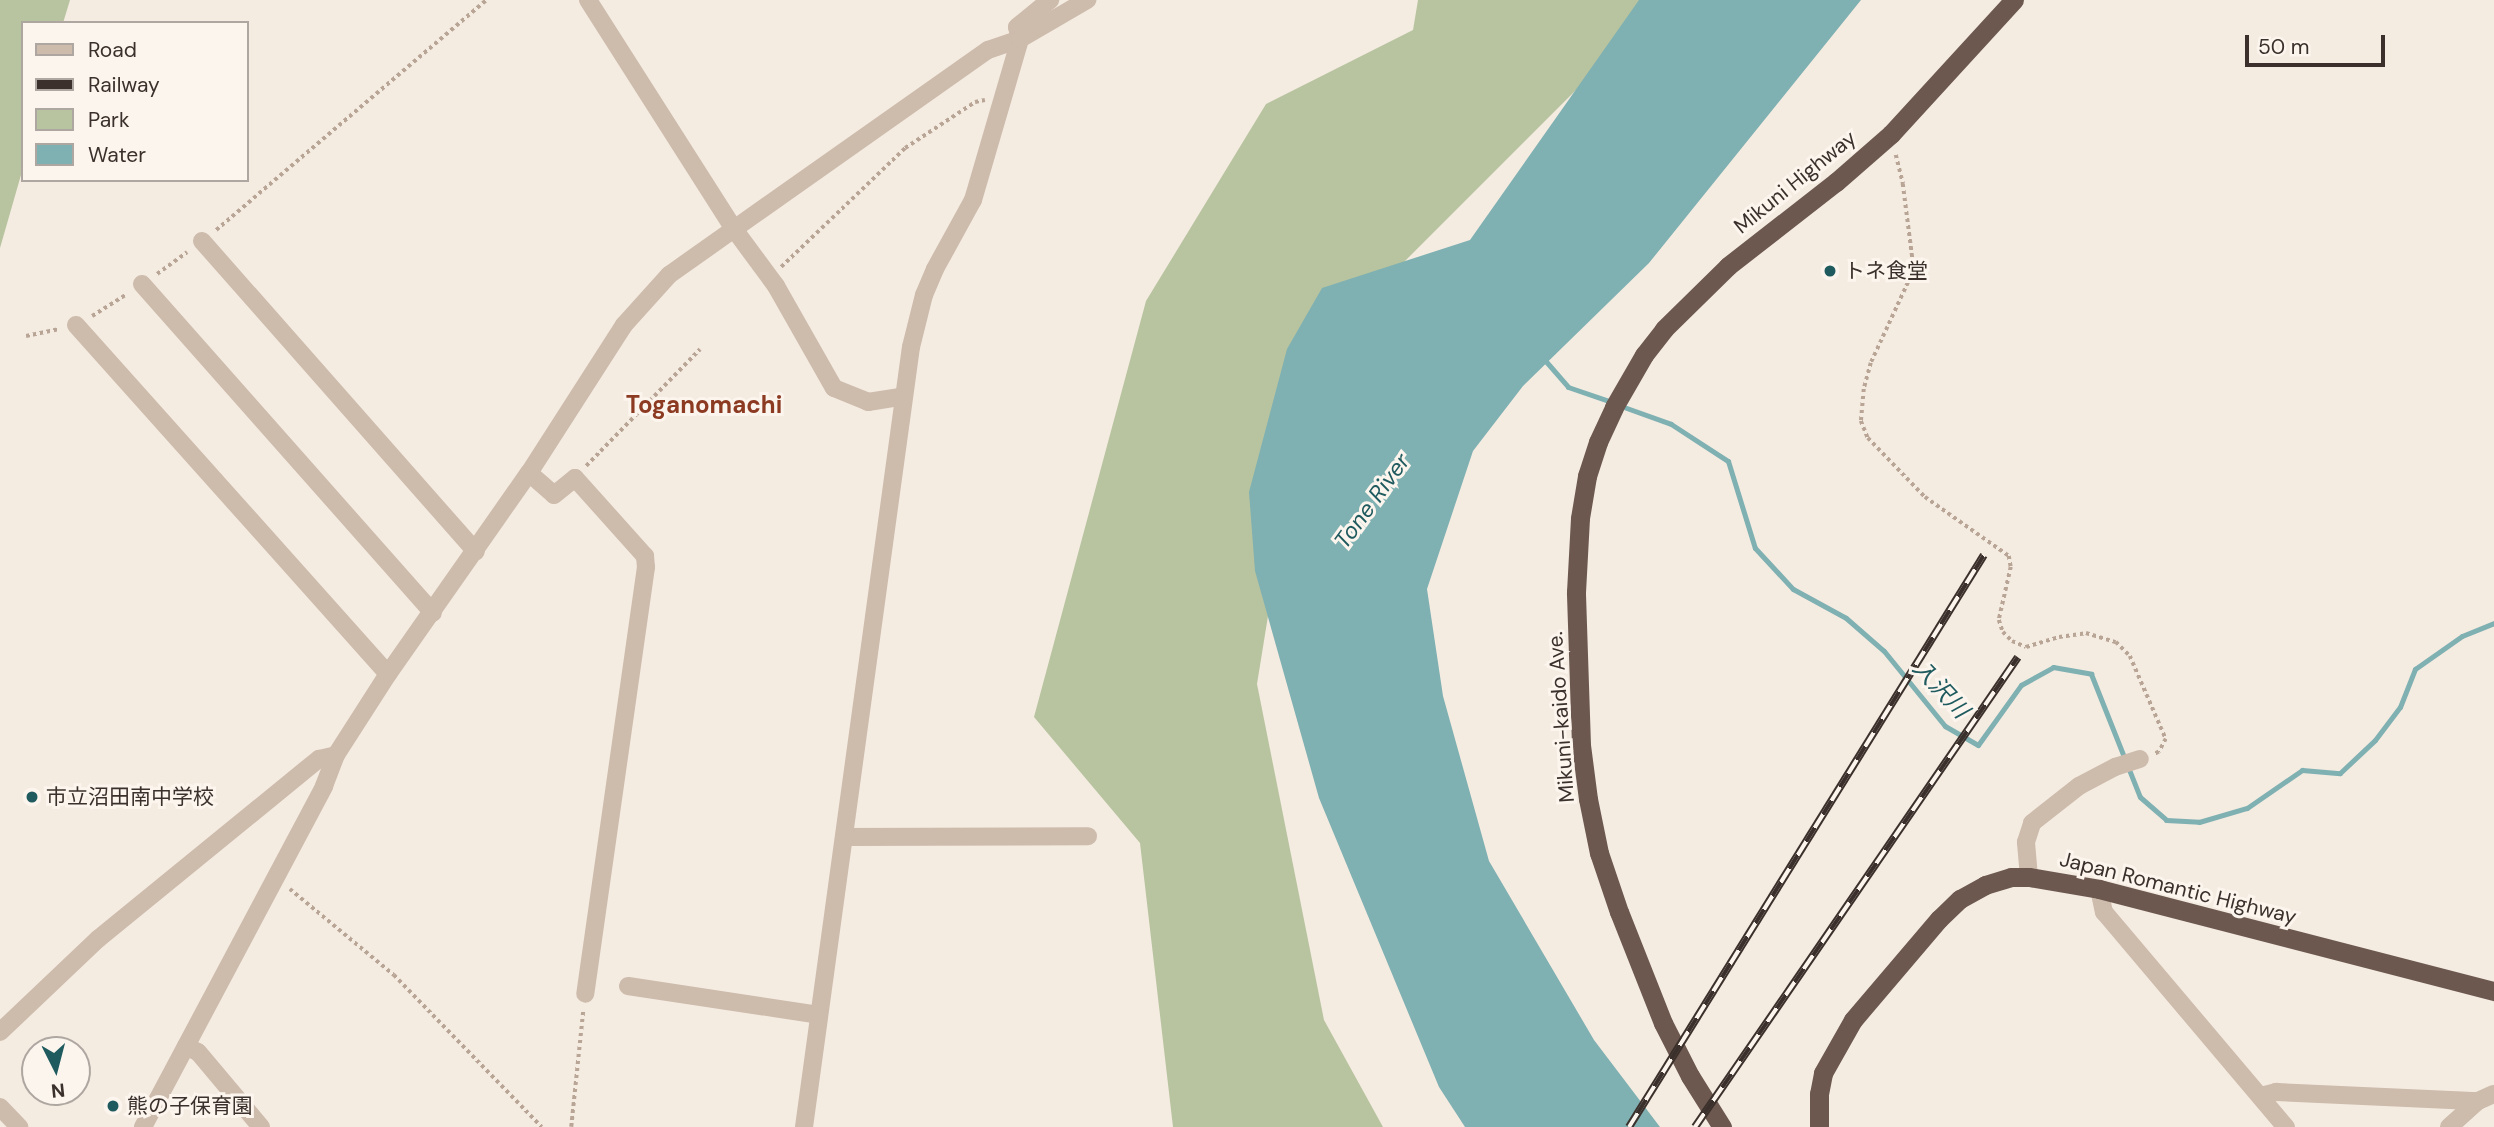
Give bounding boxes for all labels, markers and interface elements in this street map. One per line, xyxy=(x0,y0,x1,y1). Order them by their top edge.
legend xyxy=(21,21,248,182)
scale bar xyxy=(2249,21,2389,65)
text: 50 m xyxy=(2258,33,2309,61)
text: Road xyxy=(88,36,137,64)
text: Railway xyxy=(88,71,160,99)
text: Park xyxy=(88,106,129,134)
street label: Mikuni Highway xyxy=(1729,125,1861,239)
text: Water xyxy=(88,141,146,169)
place label: トネ食堂 xyxy=(1844,258,1928,284)
marker: トネ食堂 xyxy=(1822,263,1838,279)
district label: Toganomachi xyxy=(626,391,782,419)
water label: Tone River xyxy=(1328,448,1416,554)
street label: Mikuni-kaido Ave. xyxy=(1542,631,1580,803)
water label: 入沢川 xyxy=(1907,654,1975,724)
place label: 市立沼田南中学校 xyxy=(46,784,214,810)
marker: 市立沼田南中学校 xyxy=(24,789,40,805)
street label: Japan Romantic Highway xyxy=(2057,846,2299,930)
north arrow xyxy=(21,1036,91,1106)
text: N xyxy=(50,1077,66,1104)
place label: 熊の子保育園 xyxy=(127,1093,253,1119)
marker: 熊の子保育園 xyxy=(105,1098,121,1114)

